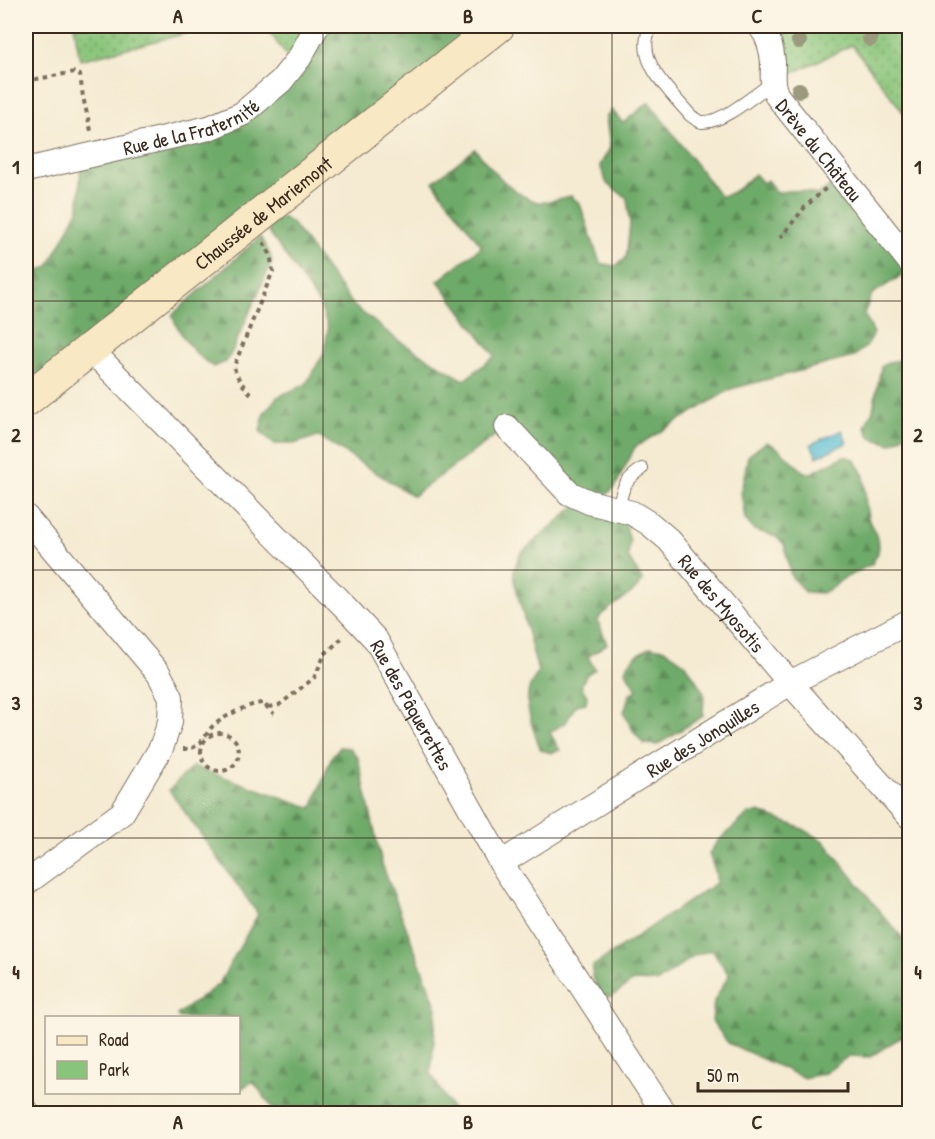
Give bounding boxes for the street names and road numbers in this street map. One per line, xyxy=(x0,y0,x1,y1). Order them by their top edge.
street label: Rue de la Fraternité xyxy=(121,92,265,161)
street label: Drève du Château xyxy=(771,93,869,206)
street label: Chaussée de Mariemont xyxy=(188,149,338,276)
street label: Rue des Myosotis xyxy=(673,548,772,658)
street label: Rue des Pâquerettes xyxy=(365,634,460,775)
street label: Rue des Jonquilles xyxy=(641,692,764,783)

